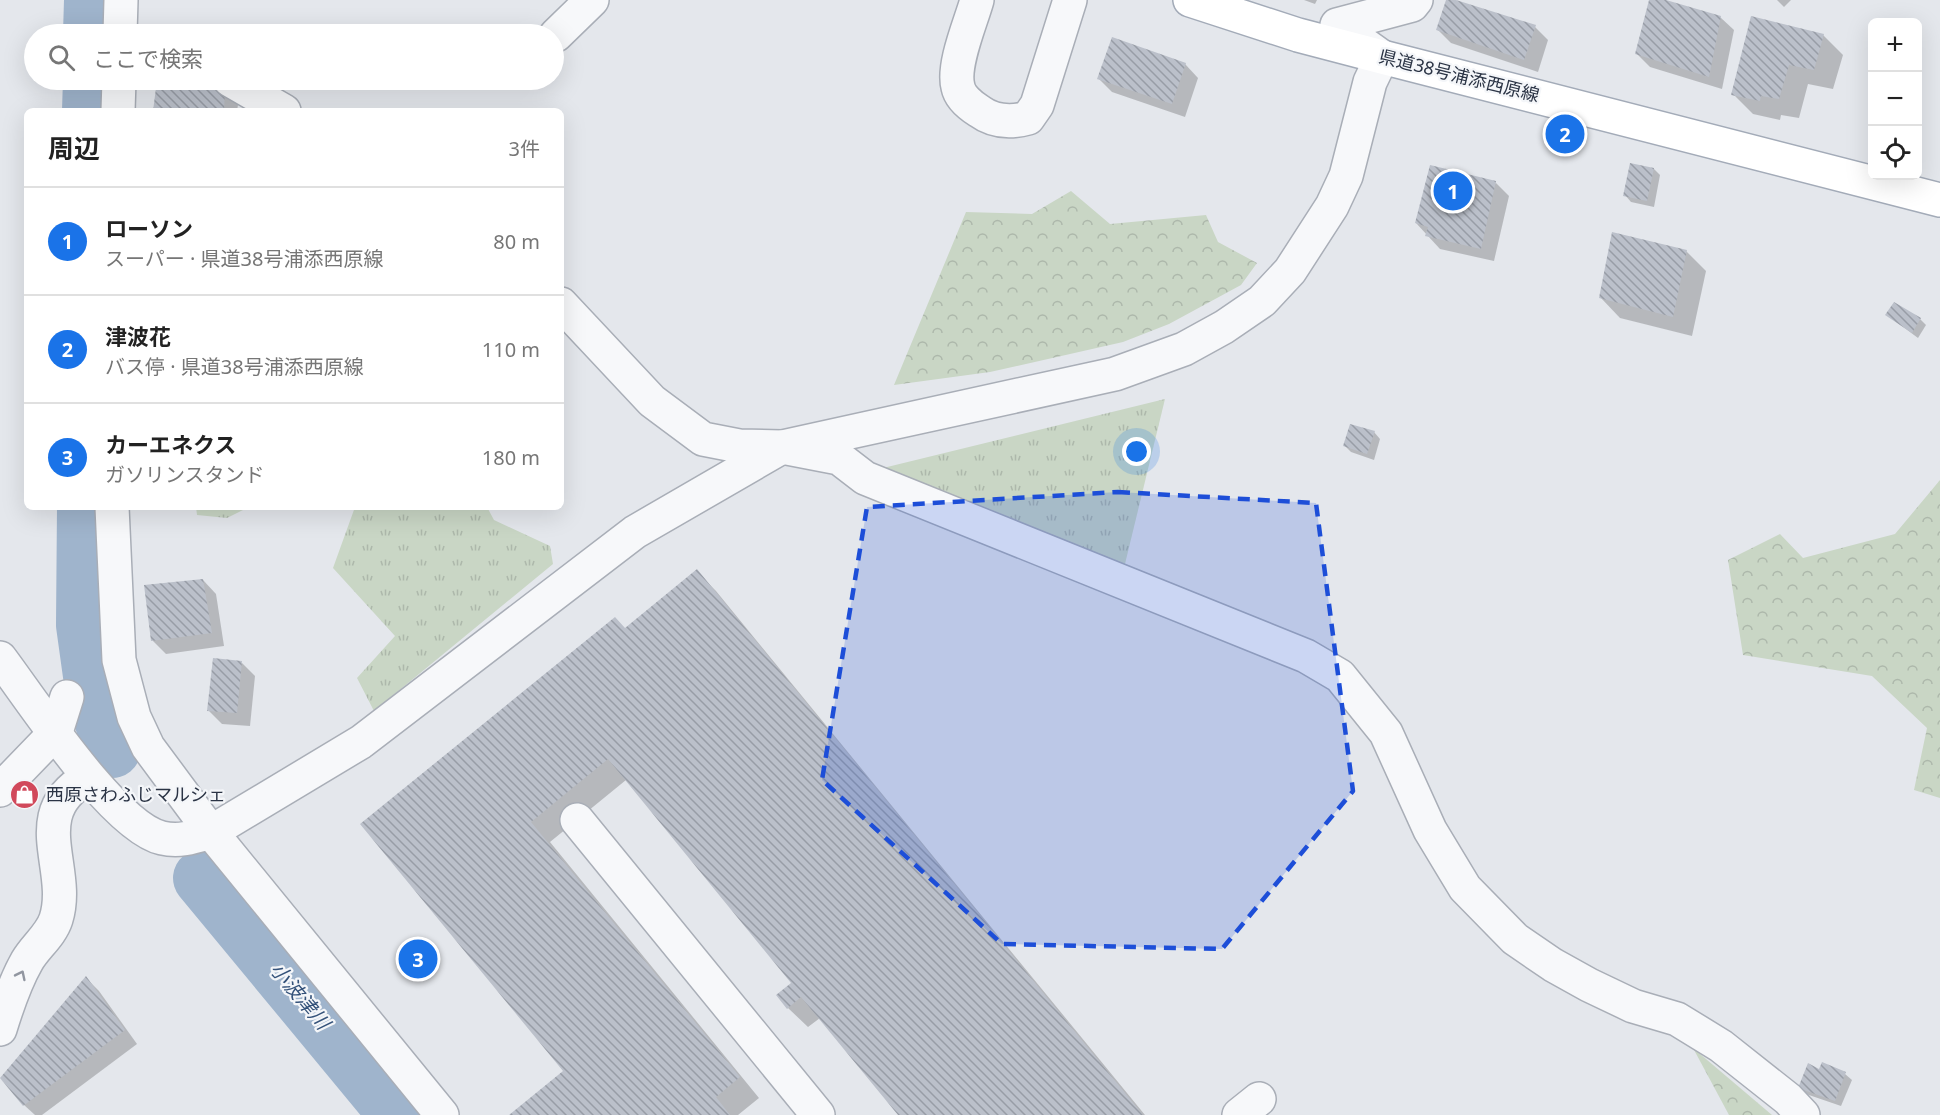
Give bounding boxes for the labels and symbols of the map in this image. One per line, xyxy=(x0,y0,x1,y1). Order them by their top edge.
street label: 県道38号浦添西原線 xyxy=(1376,43,1542,107)
pin: 2 xyxy=(1546,112,1584,156)
pin: 1 xyxy=(1434,168,1472,213)
your location xyxy=(1122,437,1151,466)
shop icon: 西原さわふじマルシェ xyxy=(9,779,41,811)
place label: 西原さわふじマルシェ xyxy=(46,782,226,806)
pin: 3 xyxy=(398,936,438,982)
water label: 小波津川 xyxy=(264,956,338,1037)
one-way arrow xyxy=(13,970,25,981)

